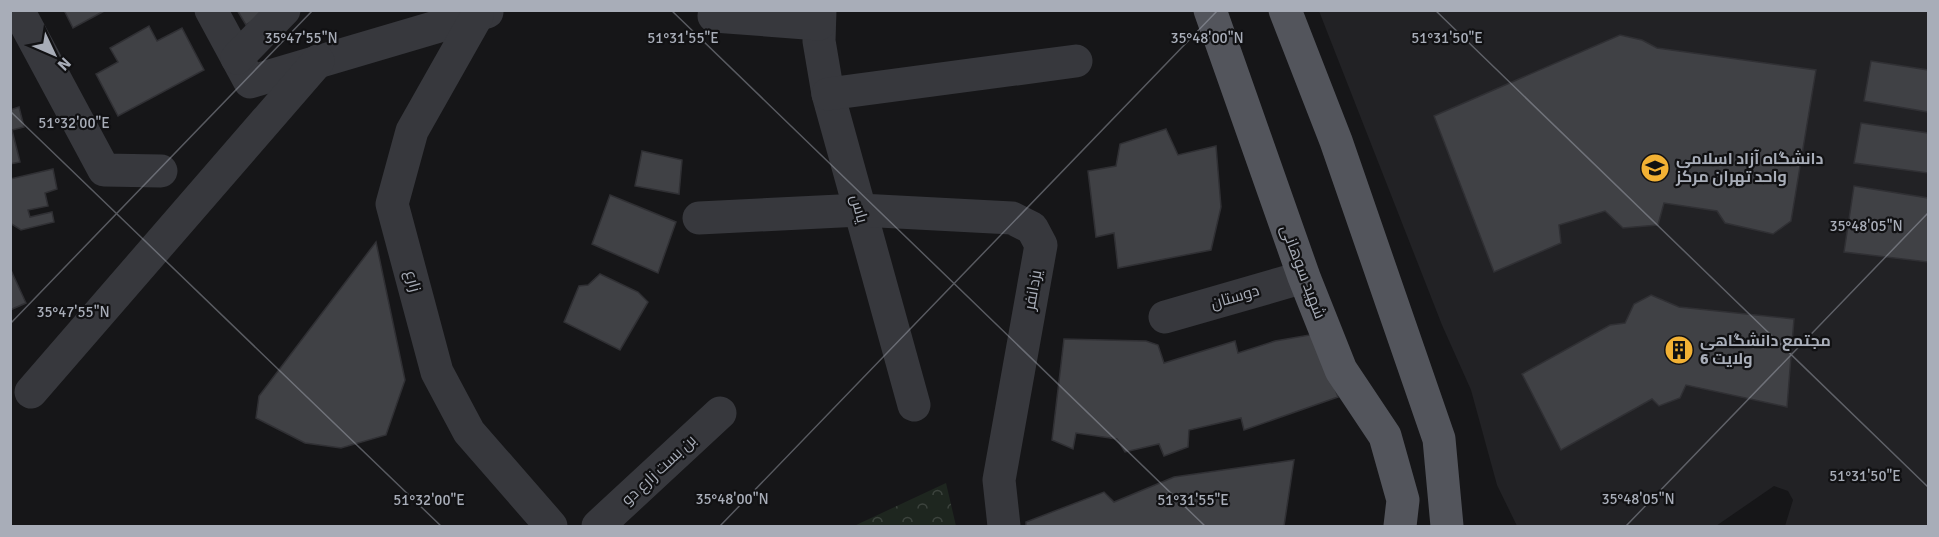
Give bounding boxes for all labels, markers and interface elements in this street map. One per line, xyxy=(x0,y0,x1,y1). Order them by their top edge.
north arrow xyxy=(24,24,84,84)
text: 35°47'55"N xyxy=(264,29,338,47)
text: 51°31'55"E xyxy=(647,29,719,47)
text: 35°48'00"N xyxy=(1170,29,1244,47)
text: 51°31'50"E xyxy=(1411,29,1483,47)
text: N xyxy=(53,53,75,75)
text: 51°32'00"E xyxy=(38,114,110,132)
place label: دانشگاه آزاد اسلامی واحد تهران مرکز xyxy=(1675,149,1824,187)
school or university icon: دانشگاه آزاد اسلامی واحد تهران مرکز xyxy=(1639,152,1671,184)
street label: یاس xyxy=(846,193,873,226)
text: 35°48'05"N xyxy=(1829,217,1903,235)
street label: شهید سوهانی xyxy=(1276,222,1330,322)
street label: زارع xyxy=(400,268,425,294)
street label: یزدانفر xyxy=(1019,268,1046,313)
street label: دوستان xyxy=(1208,281,1262,313)
text: 35°47'55"N xyxy=(36,303,110,321)
place label: مجتمع دانشگاهی ولایت 6 xyxy=(1700,331,1831,369)
building icon: مجتمع دانشگاهی ولایت 6 xyxy=(1663,334,1695,366)
street label: بن بست زارع دو xyxy=(617,430,701,510)
text: 51°31'50"E xyxy=(1829,467,1901,485)
text: 35°48'00"N xyxy=(695,490,769,508)
text: 35°48'05"N xyxy=(1601,490,1675,508)
text: 51°32'00"E xyxy=(393,491,465,509)
text: 51°31'55"E xyxy=(1157,491,1229,509)

